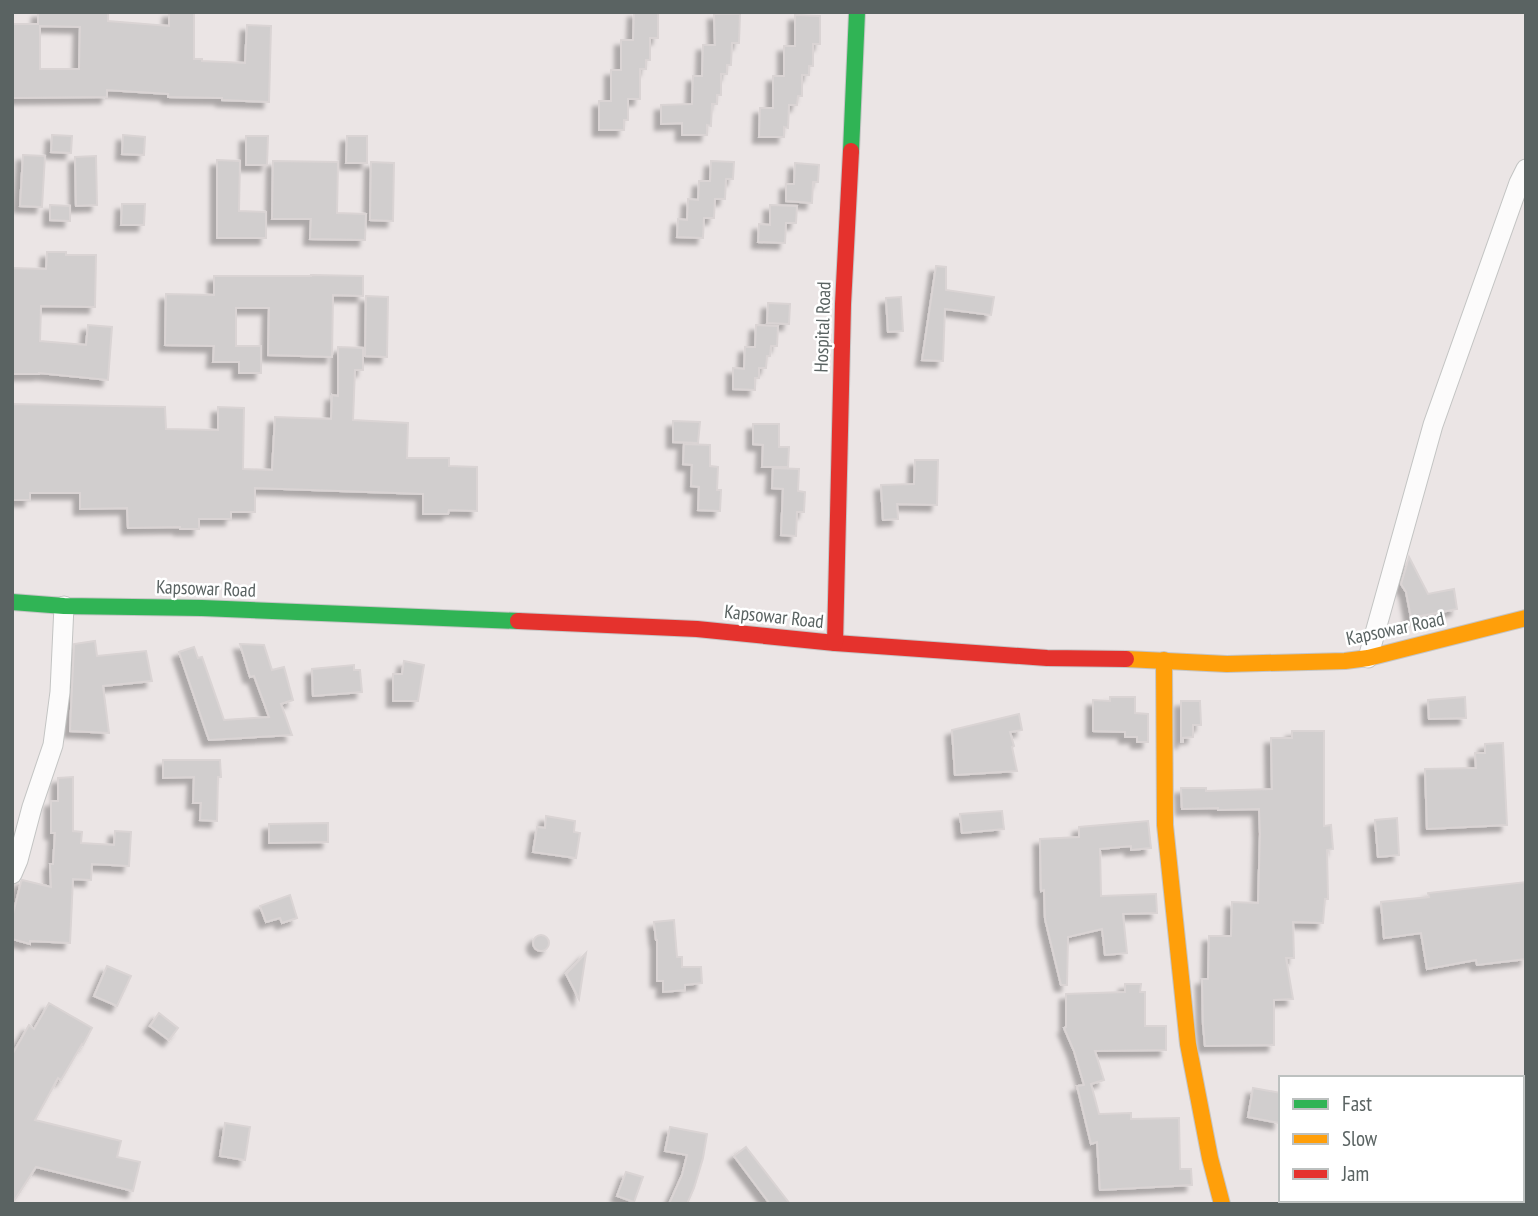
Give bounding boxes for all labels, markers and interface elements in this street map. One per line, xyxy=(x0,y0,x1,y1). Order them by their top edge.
street label: Hospital Road xyxy=(808,281,836,373)
street label: Kapsowar Road xyxy=(156,574,256,602)
street label: Kapsowar Road xyxy=(723,599,825,633)
street label: Kapsowar Road xyxy=(1344,606,1446,650)
legend xyxy=(1279,1076,1524,1202)
text: Fast xyxy=(1342,1090,1372,1117)
text: Slow xyxy=(1342,1125,1378,1152)
text: Jam xyxy=(1341,1160,1369,1187)

